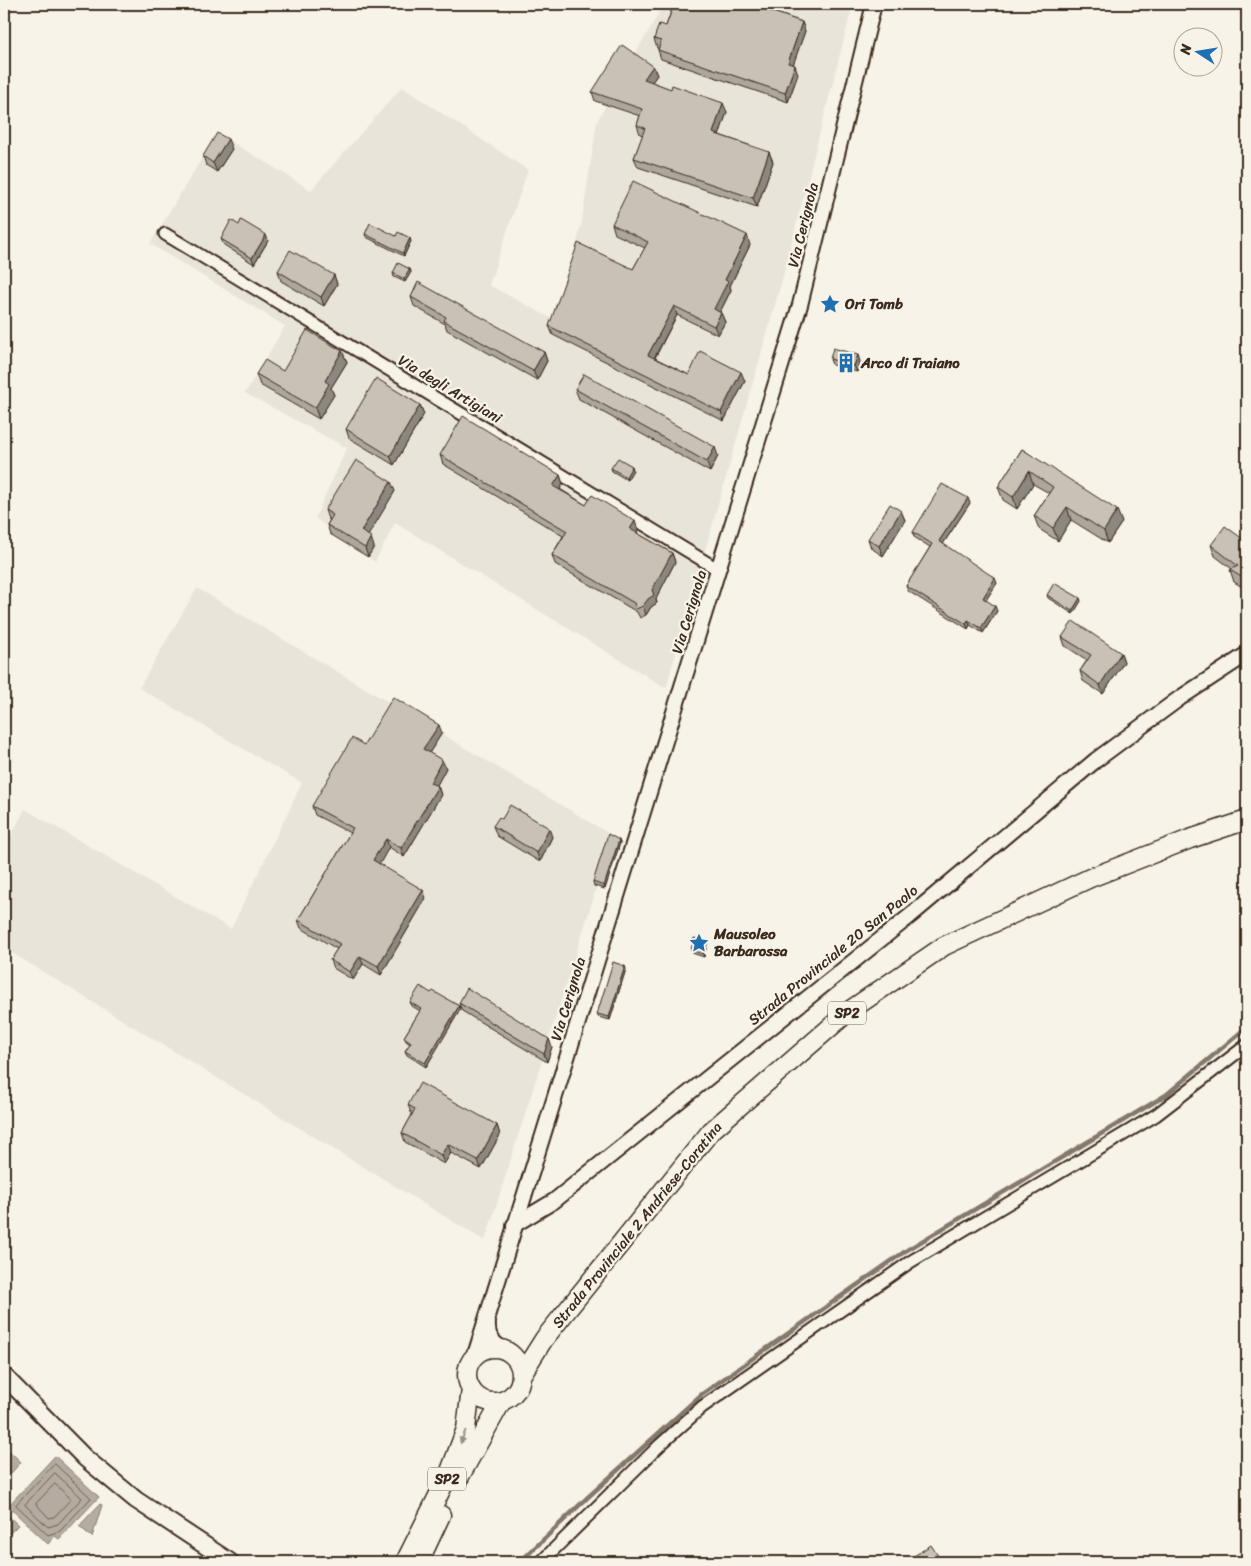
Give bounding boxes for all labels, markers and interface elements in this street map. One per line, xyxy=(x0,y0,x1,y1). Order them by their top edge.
north arrow xyxy=(1174,28,1224,78)
text: N xyxy=(1172,42,1199,58)
street label: Via Cerignola xyxy=(780,179,826,270)
place label: Ori Tomb xyxy=(844,291,903,317)
place icon: Ori Tomb xyxy=(819,293,841,315)
street label: Via degli Artigiani xyxy=(393,348,508,431)
place label: Arco di Traiano xyxy=(860,350,960,376)
building icon: Arco di Traiano xyxy=(835,352,857,374)
street label: Via Cerignola xyxy=(664,566,714,657)
street label: Strada Provinciale 20 San Paolo xyxy=(742,878,924,1032)
place label: Mausoleo Barbarossa xyxy=(713,921,788,964)
place icon: Mausoleo Barbarossa xyxy=(688,932,710,954)
street label: Via Cerignola xyxy=(543,953,593,1044)
road number: SP2 xyxy=(828,1001,866,1024)
street label: Strada Provinciale 2 Andriese-Coratina xyxy=(545,1116,729,1334)
one-way arrow xyxy=(459,1430,467,1445)
road number: SP2 xyxy=(428,1468,466,1490)

